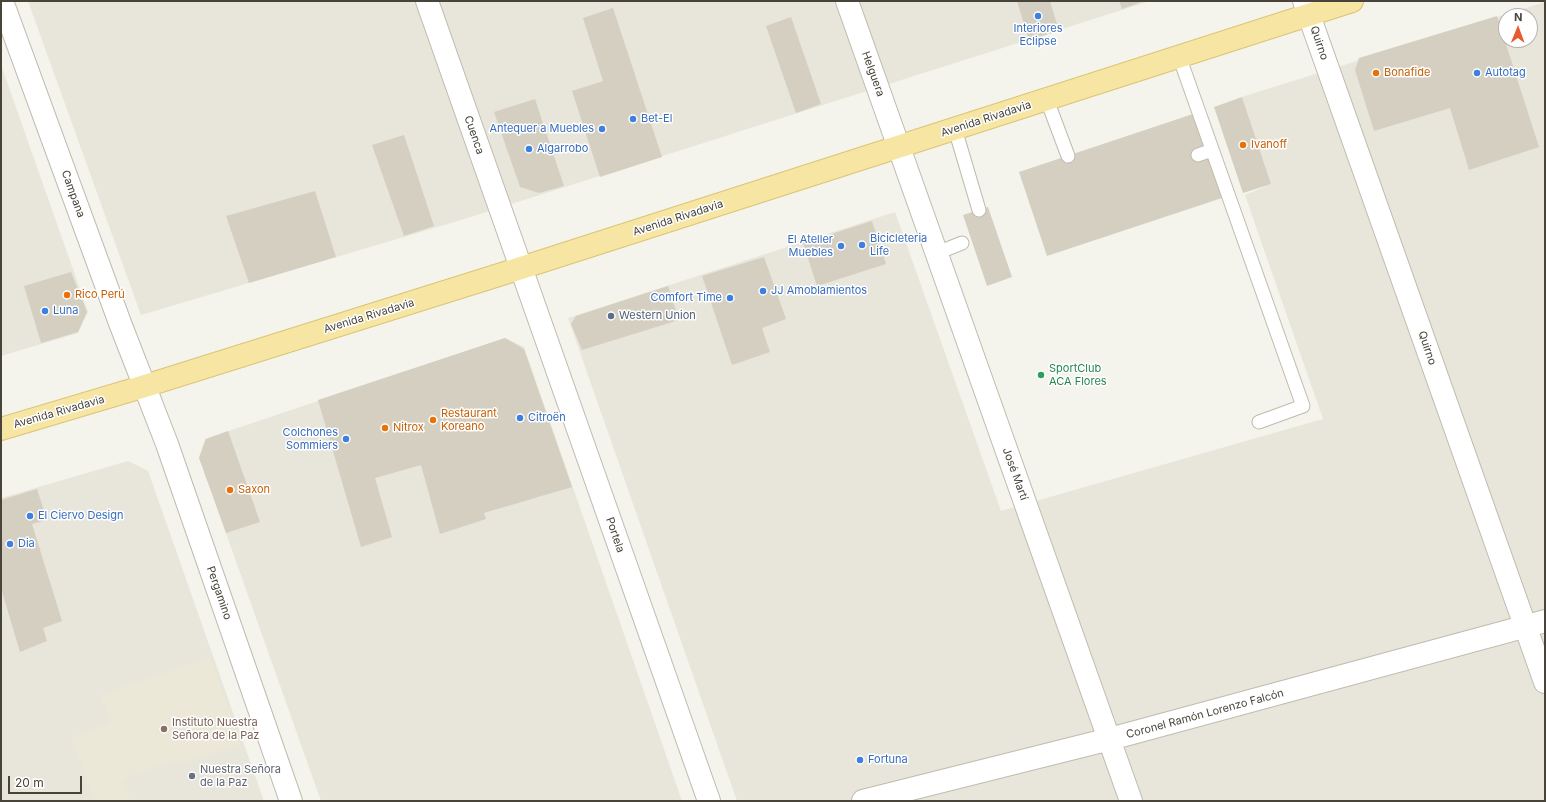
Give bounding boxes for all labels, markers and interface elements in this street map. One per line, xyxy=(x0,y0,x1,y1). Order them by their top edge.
north arrow xyxy=(1498,8,1538,48)
text: N xyxy=(1514,10,1523,24)
marker: Interiores Eclipse xyxy=(1033,11,1043,21)
place label: Interiores Eclipse xyxy=(1013,22,1063,48)
street label: Quirno xyxy=(1307,24,1331,62)
street label: Helguera xyxy=(859,50,887,98)
place label: Bonafide xyxy=(1384,66,1430,80)
place label: Autotag xyxy=(1485,66,1526,80)
marker: Bonafide xyxy=(1371,68,1381,78)
marker: Autotag xyxy=(1472,68,1482,78)
street label: Avenida Rivadavia xyxy=(939,98,1033,140)
place label: Bet-El xyxy=(641,112,672,126)
street label: Cuenca xyxy=(461,114,487,156)
marker: Bet-El xyxy=(628,114,638,124)
place label: Antequer a Muebles xyxy=(489,122,594,136)
marker: Antequer a Muebles xyxy=(597,124,607,134)
place label: Ivanoff xyxy=(1251,138,1287,152)
marker: Ivanoff xyxy=(1238,140,1248,150)
place label: Algarrobo xyxy=(537,142,588,156)
marker: Algarrobo xyxy=(524,144,534,154)
street label: Campana xyxy=(58,168,88,220)
street label: Avenida Rivadavia xyxy=(631,197,725,239)
place label: Bicicleteria Life xyxy=(870,232,927,258)
place label: El Ateller Muebles xyxy=(787,233,833,259)
marker: Bicicleteria Life xyxy=(857,240,867,250)
marker: El Ateller Muebles xyxy=(836,241,846,251)
place label: JJ Amoblamientos xyxy=(771,284,867,298)
marker: JJ Amoblamientos xyxy=(758,286,768,296)
place label: Rico Perú xyxy=(75,288,125,302)
marker: Rico Perú xyxy=(62,290,72,300)
place label: Comfort Time xyxy=(651,291,722,305)
marker: Comfort Time xyxy=(725,293,735,303)
street label: Avenida Rivadavia xyxy=(322,296,416,336)
place label: Luna xyxy=(53,304,78,318)
marker: Luna xyxy=(40,306,50,316)
place label: Western Union xyxy=(619,309,696,323)
marker: Western Union xyxy=(606,311,616,321)
street label: Quirno xyxy=(1415,329,1439,367)
place label: SportClub ACA Flores xyxy=(1049,362,1107,388)
marker: SportClub ACA Flores xyxy=(1036,370,1046,380)
street label: Avenida Rivadavia xyxy=(12,393,106,431)
place label: Restaurant Koreano xyxy=(441,407,497,433)
place label: Citroën xyxy=(528,411,566,425)
marker: Citroën xyxy=(515,413,525,423)
marker: Restaurant Koreano xyxy=(428,415,438,425)
place label: Nitrox xyxy=(393,421,424,435)
marker: Nitrox xyxy=(380,423,390,433)
place label: Colchones Sommiers xyxy=(283,426,338,452)
marker: Colchones Sommiers xyxy=(341,434,351,444)
street label: José Martí xyxy=(999,446,1031,502)
place label: Saxon xyxy=(238,483,270,497)
marker: Saxon xyxy=(225,485,235,495)
place label: El Ciervo Design xyxy=(38,509,124,523)
marker: El Ciervo Design xyxy=(25,511,35,521)
street label: Portela xyxy=(603,516,627,554)
place label: Dia xyxy=(18,537,35,551)
marker: Dia xyxy=(5,539,15,549)
street label: Pergamino xyxy=(204,565,234,621)
street label: Coronel Ramón Lorenzo Falcón xyxy=(1125,687,1285,741)
place label: Instituto Nuestra Señora de la Paz xyxy=(172,716,259,742)
marker: Instituto Nuestra Señora de la Paz xyxy=(159,724,169,734)
place label: Fortuna xyxy=(868,753,908,767)
marker: Fortuna xyxy=(855,755,865,765)
place label: Nuestra Señora de la Paz xyxy=(200,763,281,789)
scale bar xyxy=(10,768,84,794)
marker: Nuestra Señora de la Paz xyxy=(187,771,197,781)
text: 20 m xyxy=(15,775,44,790)

